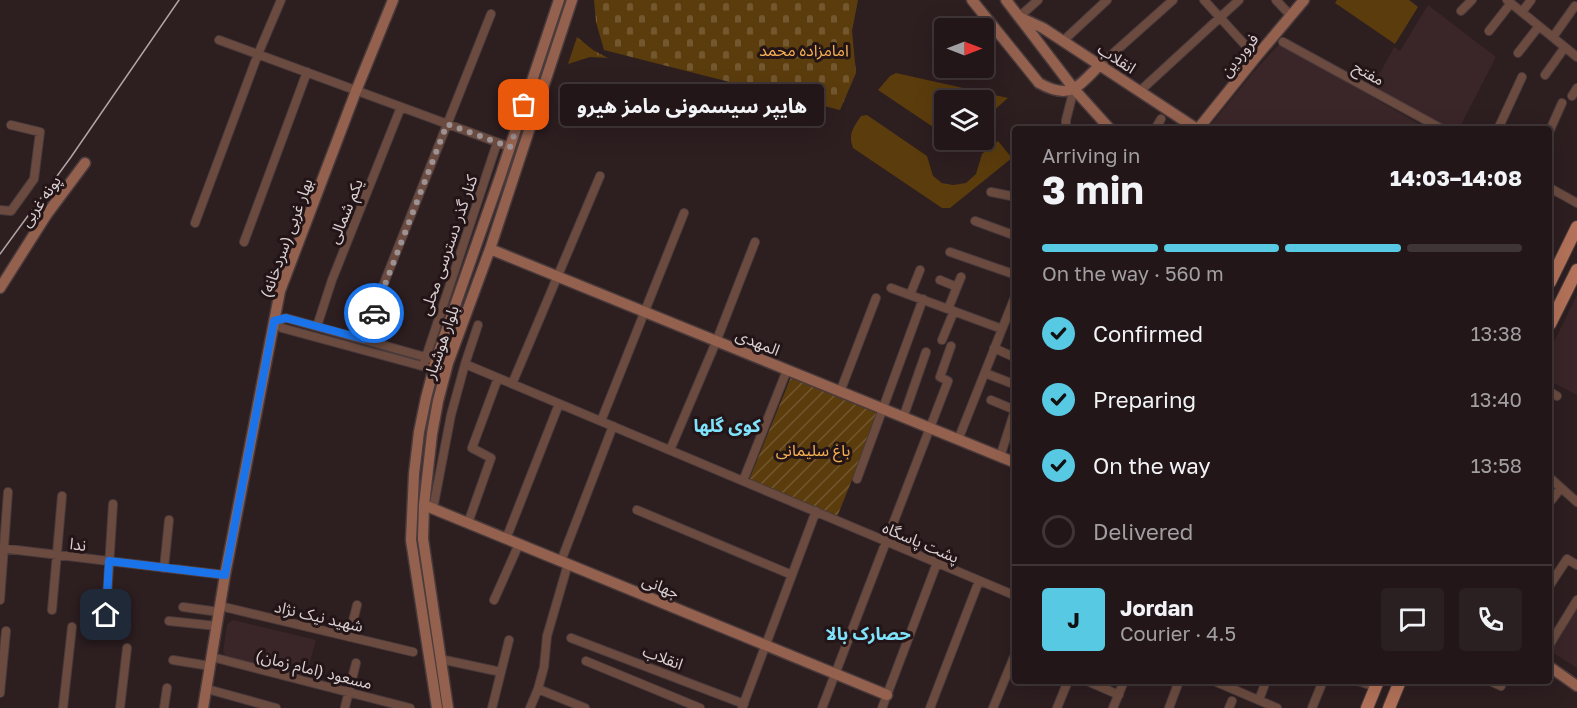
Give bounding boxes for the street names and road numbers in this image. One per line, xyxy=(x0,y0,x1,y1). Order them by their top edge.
street label: فروردین xyxy=(1215,29,1263,81)
street label: انقلاب xyxy=(1094,38,1140,78)
street label: مفتح xyxy=(1348,56,1388,92)
street label: پونه غربی xyxy=(15,171,66,231)
street label: کنار گذر دسترسی محلی xyxy=(415,172,482,318)
street label: بهار غربی (سردخانه) xyxy=(255,176,317,300)
street label: یکم شمالی xyxy=(323,176,370,248)
street label: بلوار هوشیار xyxy=(419,303,463,382)
street label: المهدی xyxy=(733,324,783,360)
street label: پشت پاسگاه xyxy=(879,517,962,568)
street label: ندا xyxy=(69,533,87,555)
street label: جهانی xyxy=(640,570,682,602)
street label: شهید نیک نژاد xyxy=(273,596,365,636)
street label: انقلاب xyxy=(640,640,686,674)
street label: مسعود (امام زمان) xyxy=(253,645,374,696)

